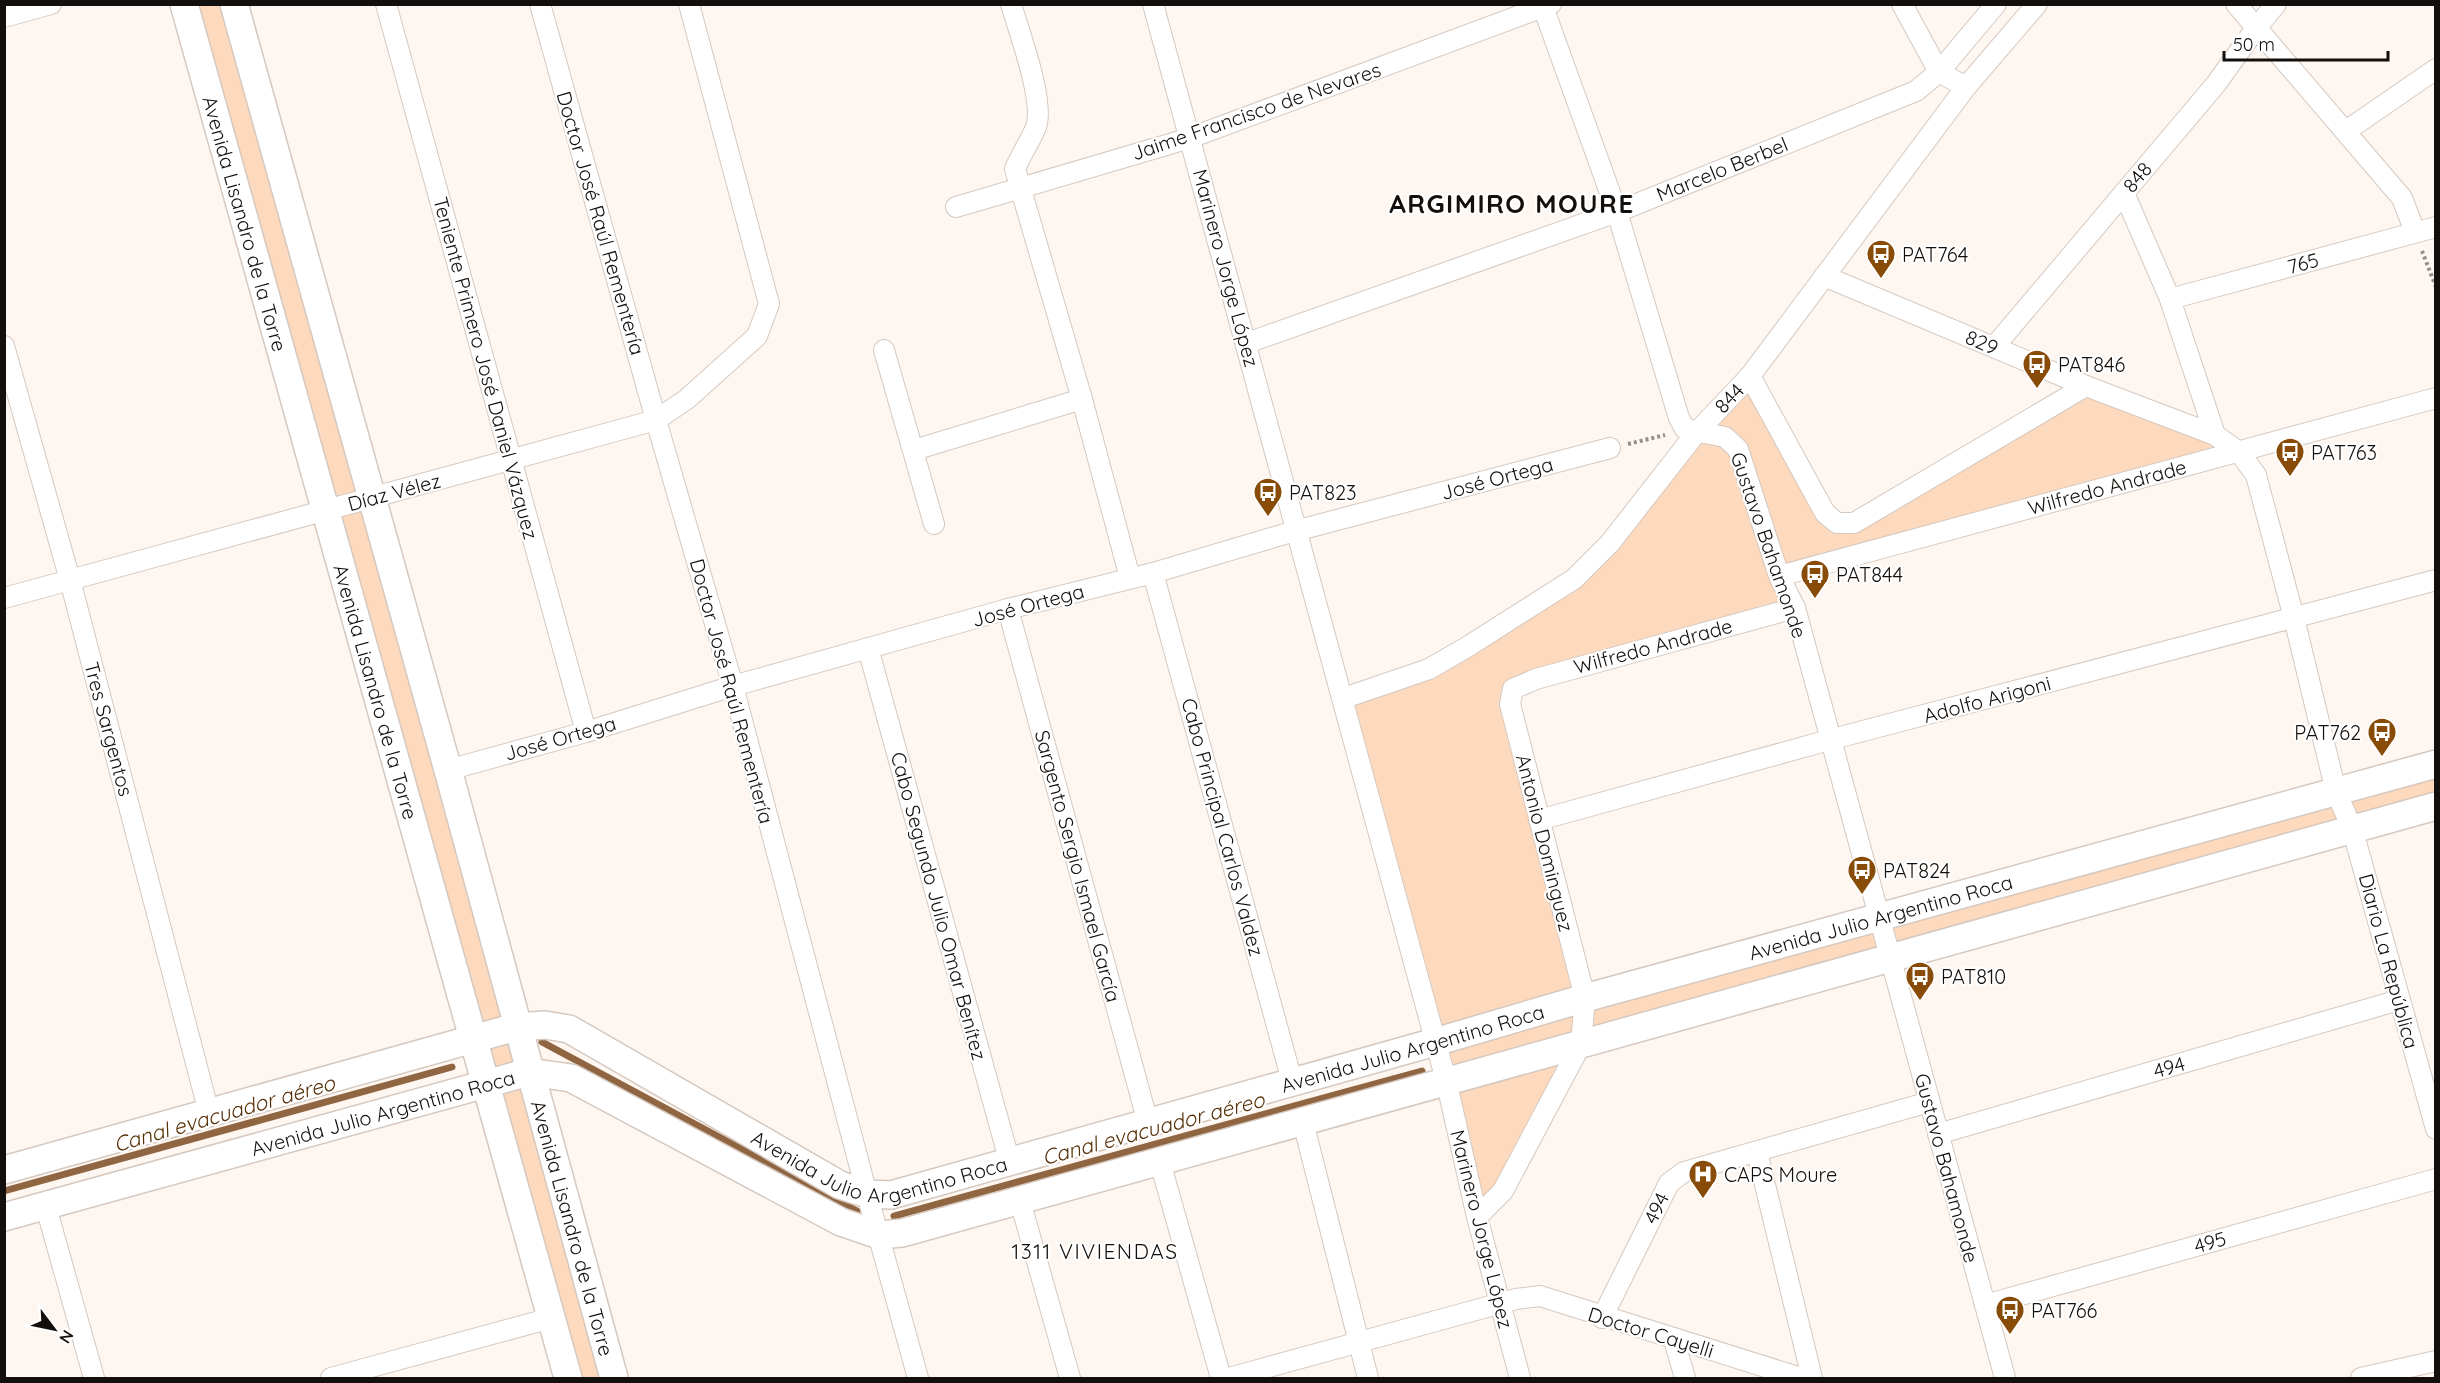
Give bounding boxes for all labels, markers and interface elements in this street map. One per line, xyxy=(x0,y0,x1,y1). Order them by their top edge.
scale bar xyxy=(2224,24,2388,62)
text: 50 m xyxy=(2233,33,2275,56)
street label: Jaime Francisco de Nevares xyxy=(1128,56,1384,166)
street label: Doctor José Raúl Rementería xyxy=(551,88,651,358)
street label: Avenida Lisandro de la Torre xyxy=(198,93,293,354)
street label: Marcelo Berbel xyxy=(1653,131,1791,207)
street label: 848 xyxy=(2117,157,2157,197)
street label: Marinero Jorge López xyxy=(1188,166,1264,370)
district label: ARGIMIRO MOURE xyxy=(1389,187,1635,220)
street label: Teniente Primero José Daniel Vázquez xyxy=(428,194,544,542)
bus stop icon: PAT764 xyxy=(1865,238,1897,280)
place label: PAT764 xyxy=(1902,242,1968,267)
street label: 765 xyxy=(2285,247,2321,279)
street label: 829 xyxy=(1962,324,2002,360)
bus stop icon: PAT846 xyxy=(2021,348,2053,390)
place label: PAT846 xyxy=(2058,352,2125,377)
street label: 844 xyxy=(1709,378,1749,418)
bus stop icon: PAT763 xyxy=(2274,436,2306,478)
place label: PAT763 xyxy=(2311,440,2377,465)
street label: Gustavo Bahamonde xyxy=(1725,449,1813,641)
street label: José Ortega xyxy=(1438,451,1556,505)
street label: Wilfredo Andrade xyxy=(2025,454,2189,520)
street label: Díaz Vélez xyxy=(345,468,443,516)
bus stop icon: PAT823 xyxy=(1252,476,1284,518)
place label: PAT823 xyxy=(1289,480,1357,505)
street label: Doctor José Raúl Rementería xyxy=(685,556,779,826)
bus stop icon: PAT844 xyxy=(1799,558,1831,600)
street label: Avenida Lisandro de la Torre xyxy=(329,561,424,822)
place label: PAT844 xyxy=(1836,562,1903,587)
street label: José Ortega xyxy=(969,578,1087,632)
street label: Wilfredo Andrade xyxy=(1571,613,1735,679)
street label: Tres Sargentos xyxy=(79,659,139,799)
street label: Adolfo Arigoni xyxy=(1921,670,2053,728)
street label: Cabo Principal Carlos Valdez xyxy=(1177,695,1269,959)
street label: José Ortega xyxy=(501,710,619,766)
bus stop icon: PAT762 xyxy=(2366,716,2398,758)
place label: PAT762 xyxy=(2294,720,2361,745)
street label: Sargento Sergio Ismael García xyxy=(1030,727,1126,1005)
street label: Cabo Segundo Julio Omar Benítez xyxy=(886,749,992,1063)
street label: Antonio Dominguez xyxy=(1511,752,1579,934)
bus stop icon: PAT824 xyxy=(1846,854,1878,896)
place label: PAT824 xyxy=(1883,858,1950,883)
street label: Avenida Julio Argentino Roca xyxy=(1746,869,2015,965)
street label: Diario La República xyxy=(2354,871,2424,1051)
bus stop icon: PAT810 xyxy=(1904,960,1936,1002)
place label: PAT810 xyxy=(1941,964,2006,989)
street label: Avenida Julio Argentino Roca xyxy=(1278,998,1547,1097)
street label: 494 xyxy=(2150,1051,2188,1083)
street label: Avenida Julio Argentino Roca xyxy=(248,1064,517,1161)
water label: Canal evacuador aéreo xyxy=(110,1069,339,1157)
street label: Gustavo Bahamonde xyxy=(1910,1070,1984,1266)
water label: Canal evacuador aéreo xyxy=(1039,1085,1268,1170)
street label: Avenida Lisandro de la Torre xyxy=(526,1097,620,1359)
street label: Avenida Julio Argentino Roca xyxy=(747,1124,1010,1208)
street label: Marinero Jorge López xyxy=(1445,1127,1519,1331)
hospital icon: CAPS Moure xyxy=(1687,1158,1719,1200)
place label: CAPS Moure xyxy=(1724,1162,1837,1187)
street label: 494 xyxy=(1638,1188,1674,1228)
street label: 495 xyxy=(2191,1226,2229,1258)
district label: 1311 VIVIENDAS xyxy=(1011,1238,1179,1264)
bus stop icon: PAT766 xyxy=(1994,1294,2026,1336)
place label: PAT766 xyxy=(2031,1298,2098,1323)
north arrow xyxy=(24,1299,84,1359)
street label: Doctor Cayelli xyxy=(1585,1301,1717,1363)
text: N xyxy=(55,1327,78,1347)

